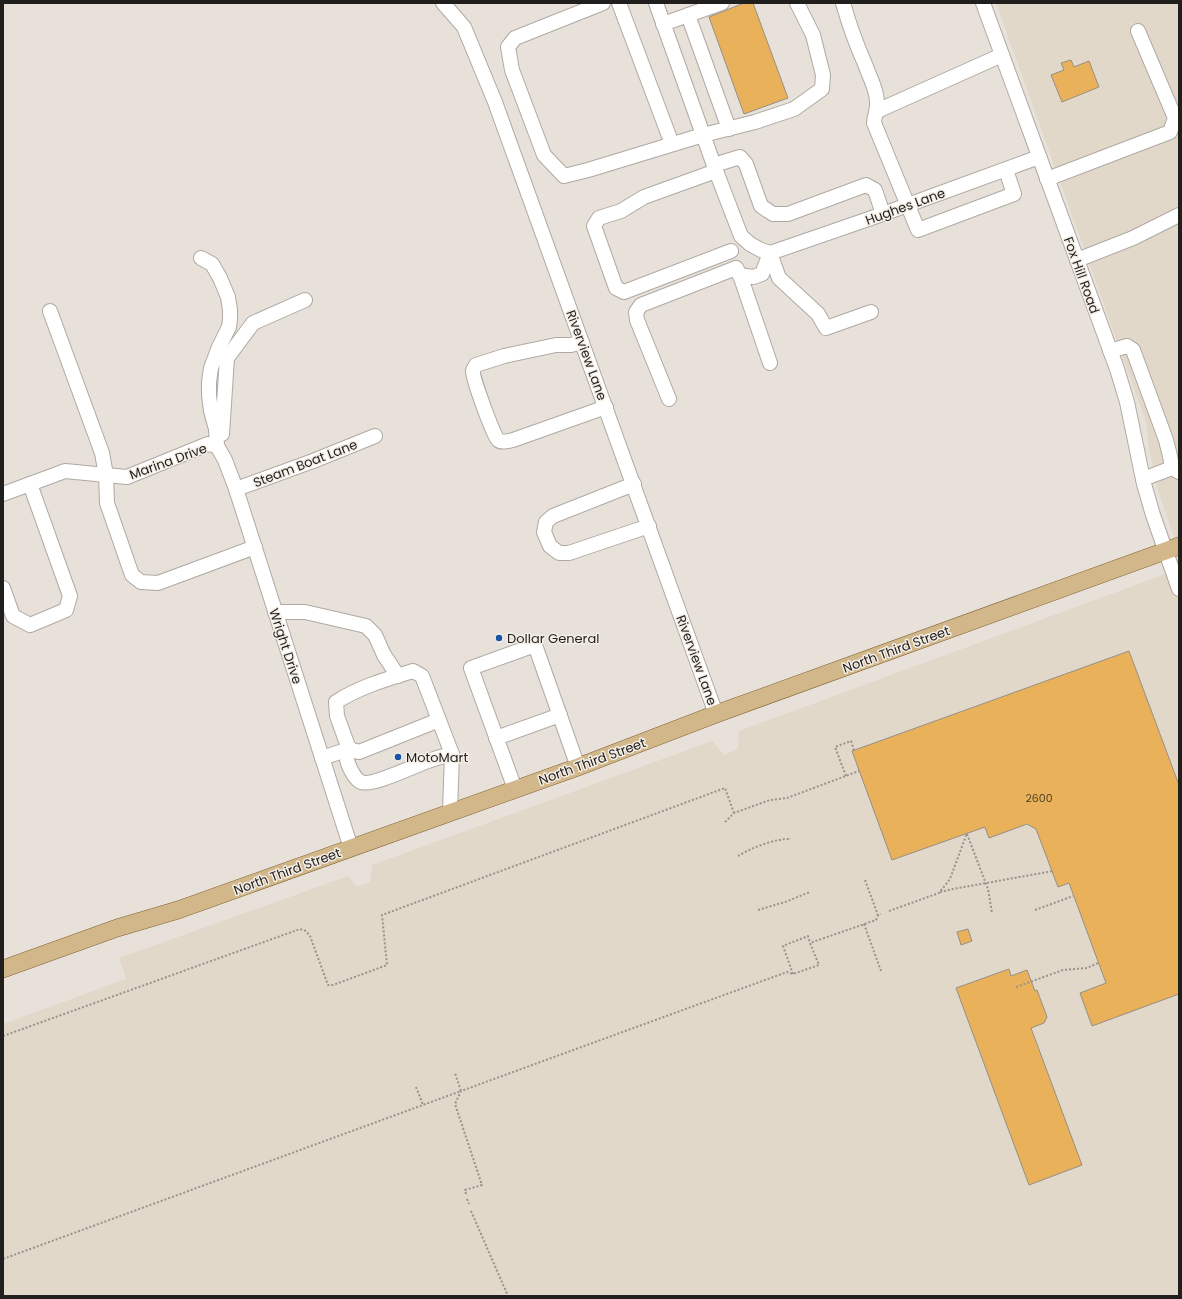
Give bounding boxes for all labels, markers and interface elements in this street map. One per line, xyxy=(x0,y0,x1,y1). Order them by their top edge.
street label: Hughes Lane xyxy=(863,183,948,230)
street label: Fox Hill Road xyxy=(1059,234,1104,316)
street label: Riverview Lane xyxy=(561,307,612,403)
street label: Steam Boat Lane xyxy=(250,435,360,492)
street label: Marina Drive xyxy=(127,439,210,484)
street label: Wright Drive xyxy=(264,606,307,686)
street label: Riverview Lane xyxy=(671,612,722,708)
street label: North Third Street xyxy=(840,621,953,678)
place label: Dollar General xyxy=(507,629,599,648)
marker: Dollar General xyxy=(494,633,504,643)
street label: North Third Street xyxy=(536,733,649,790)
place label: MotoMart xyxy=(406,748,468,767)
marker: MotoMart xyxy=(393,752,403,762)
house number: 2600 xyxy=(1025,790,1053,806)
street label: North Third Street xyxy=(231,843,344,900)

